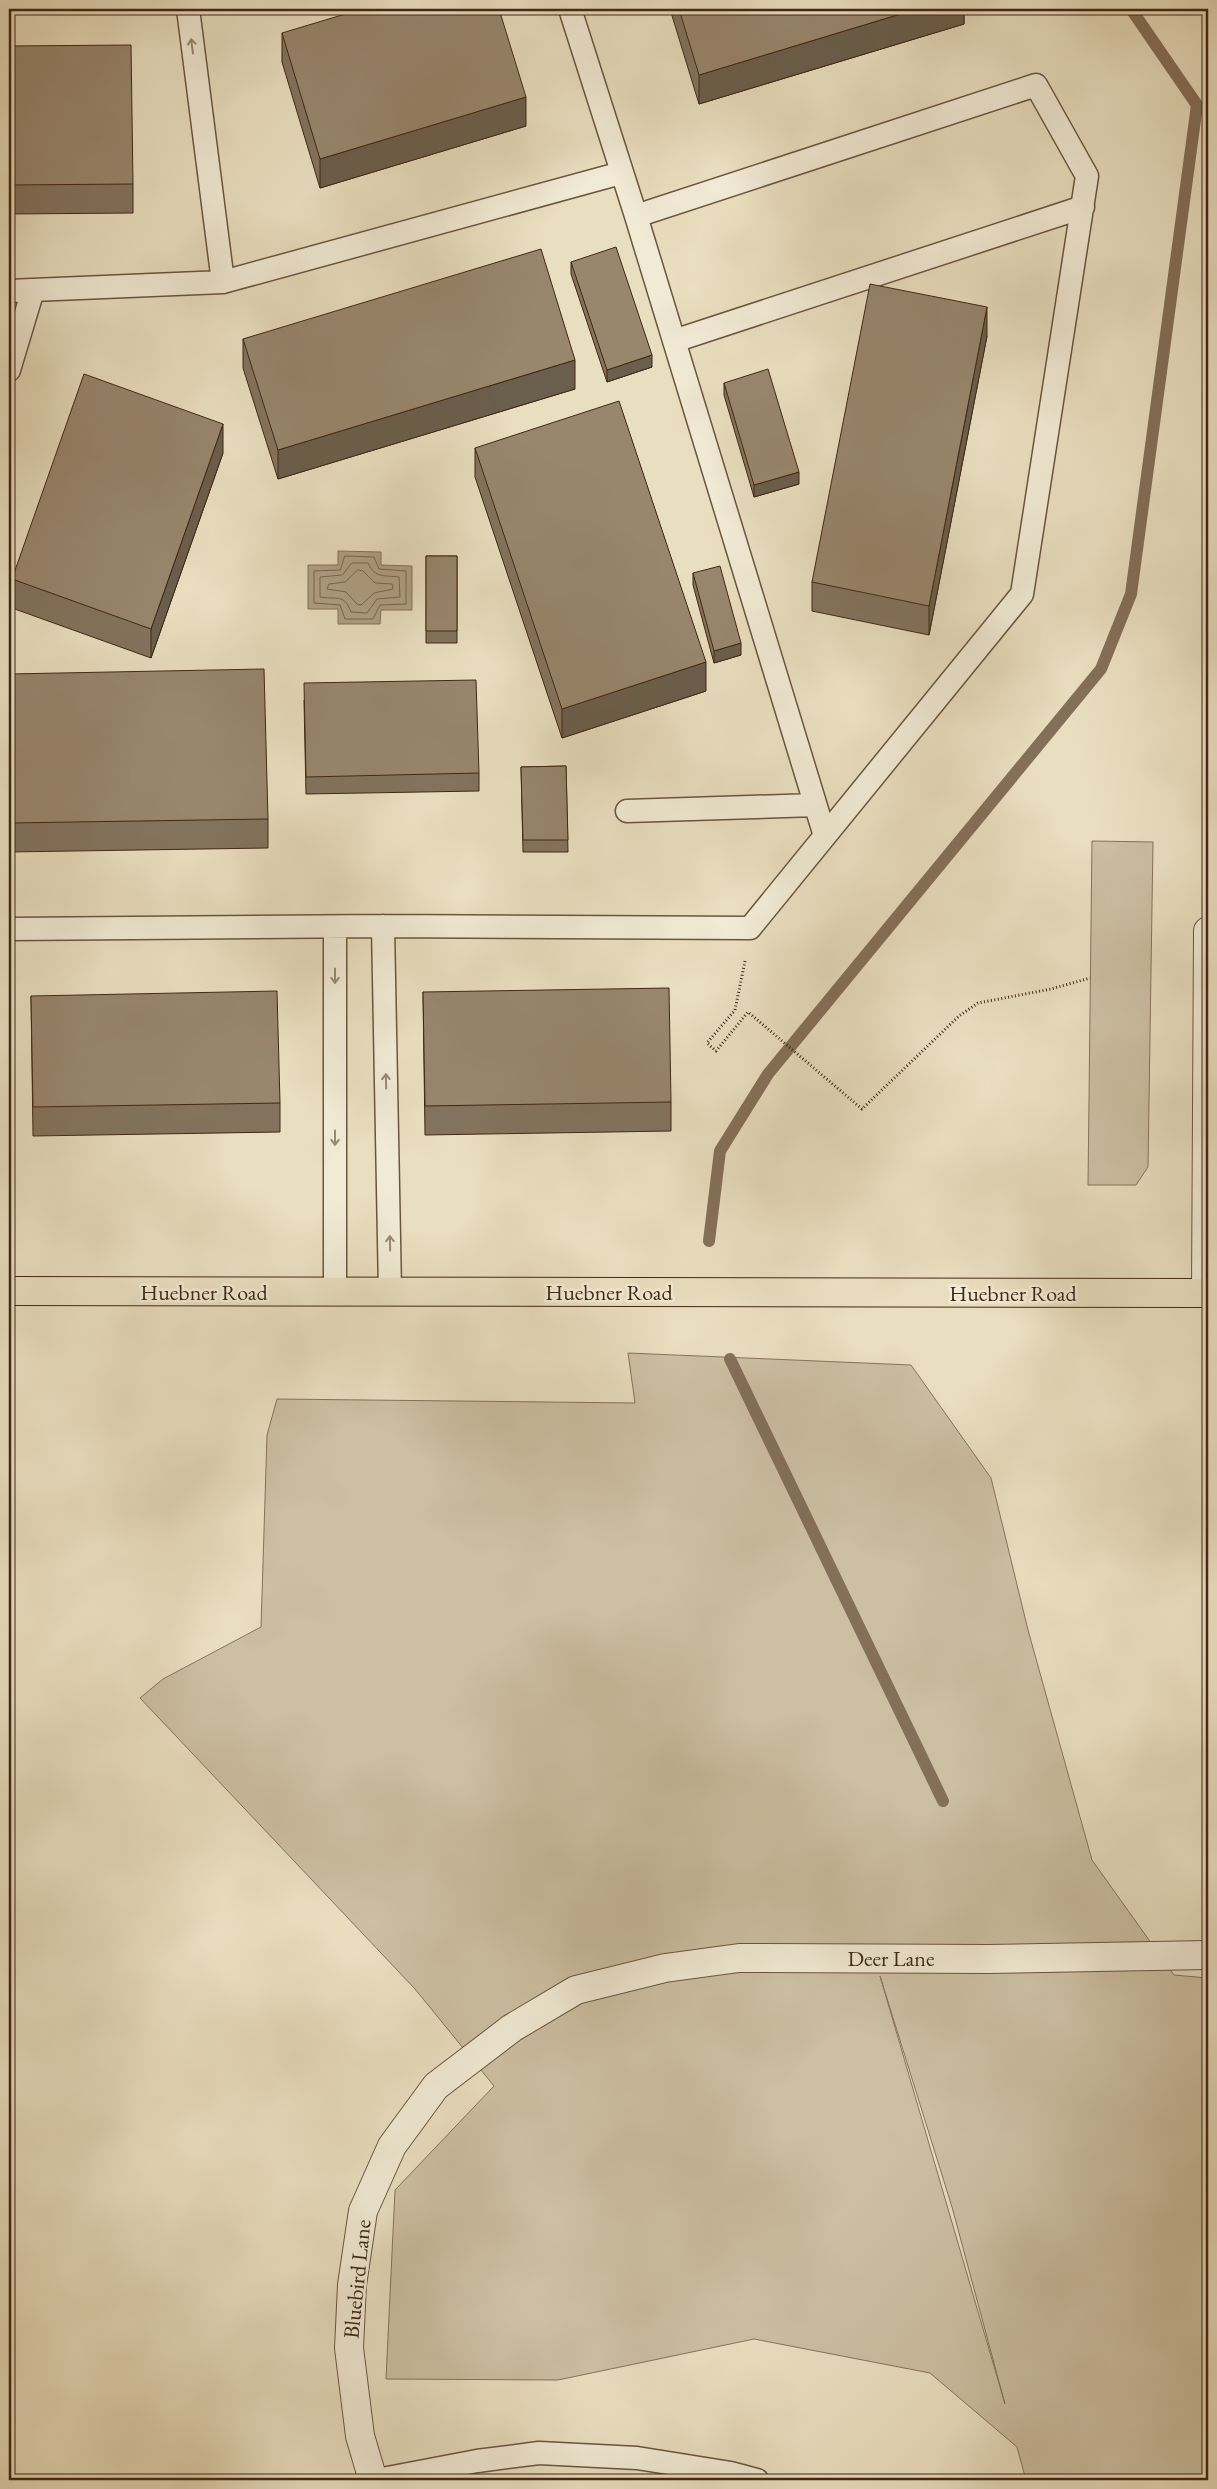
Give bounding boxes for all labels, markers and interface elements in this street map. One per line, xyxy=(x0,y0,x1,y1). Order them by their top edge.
one-way arrow xyxy=(187,38,197,54)
one-way arrow xyxy=(330,967,340,983)
one-way arrow xyxy=(382,1073,391,1089)
one-way arrow xyxy=(330,1130,340,1146)
one-way arrow xyxy=(385,1235,394,1251)
street label: Huebner Road xyxy=(140,1278,269,1307)
street label: Huebner Road xyxy=(545,1278,674,1307)
street label: Huebner Road xyxy=(949,1279,1078,1308)
street label: Deer Lane xyxy=(847,1944,935,1973)
street label: Bluebird Lane xyxy=(336,2218,378,2340)

